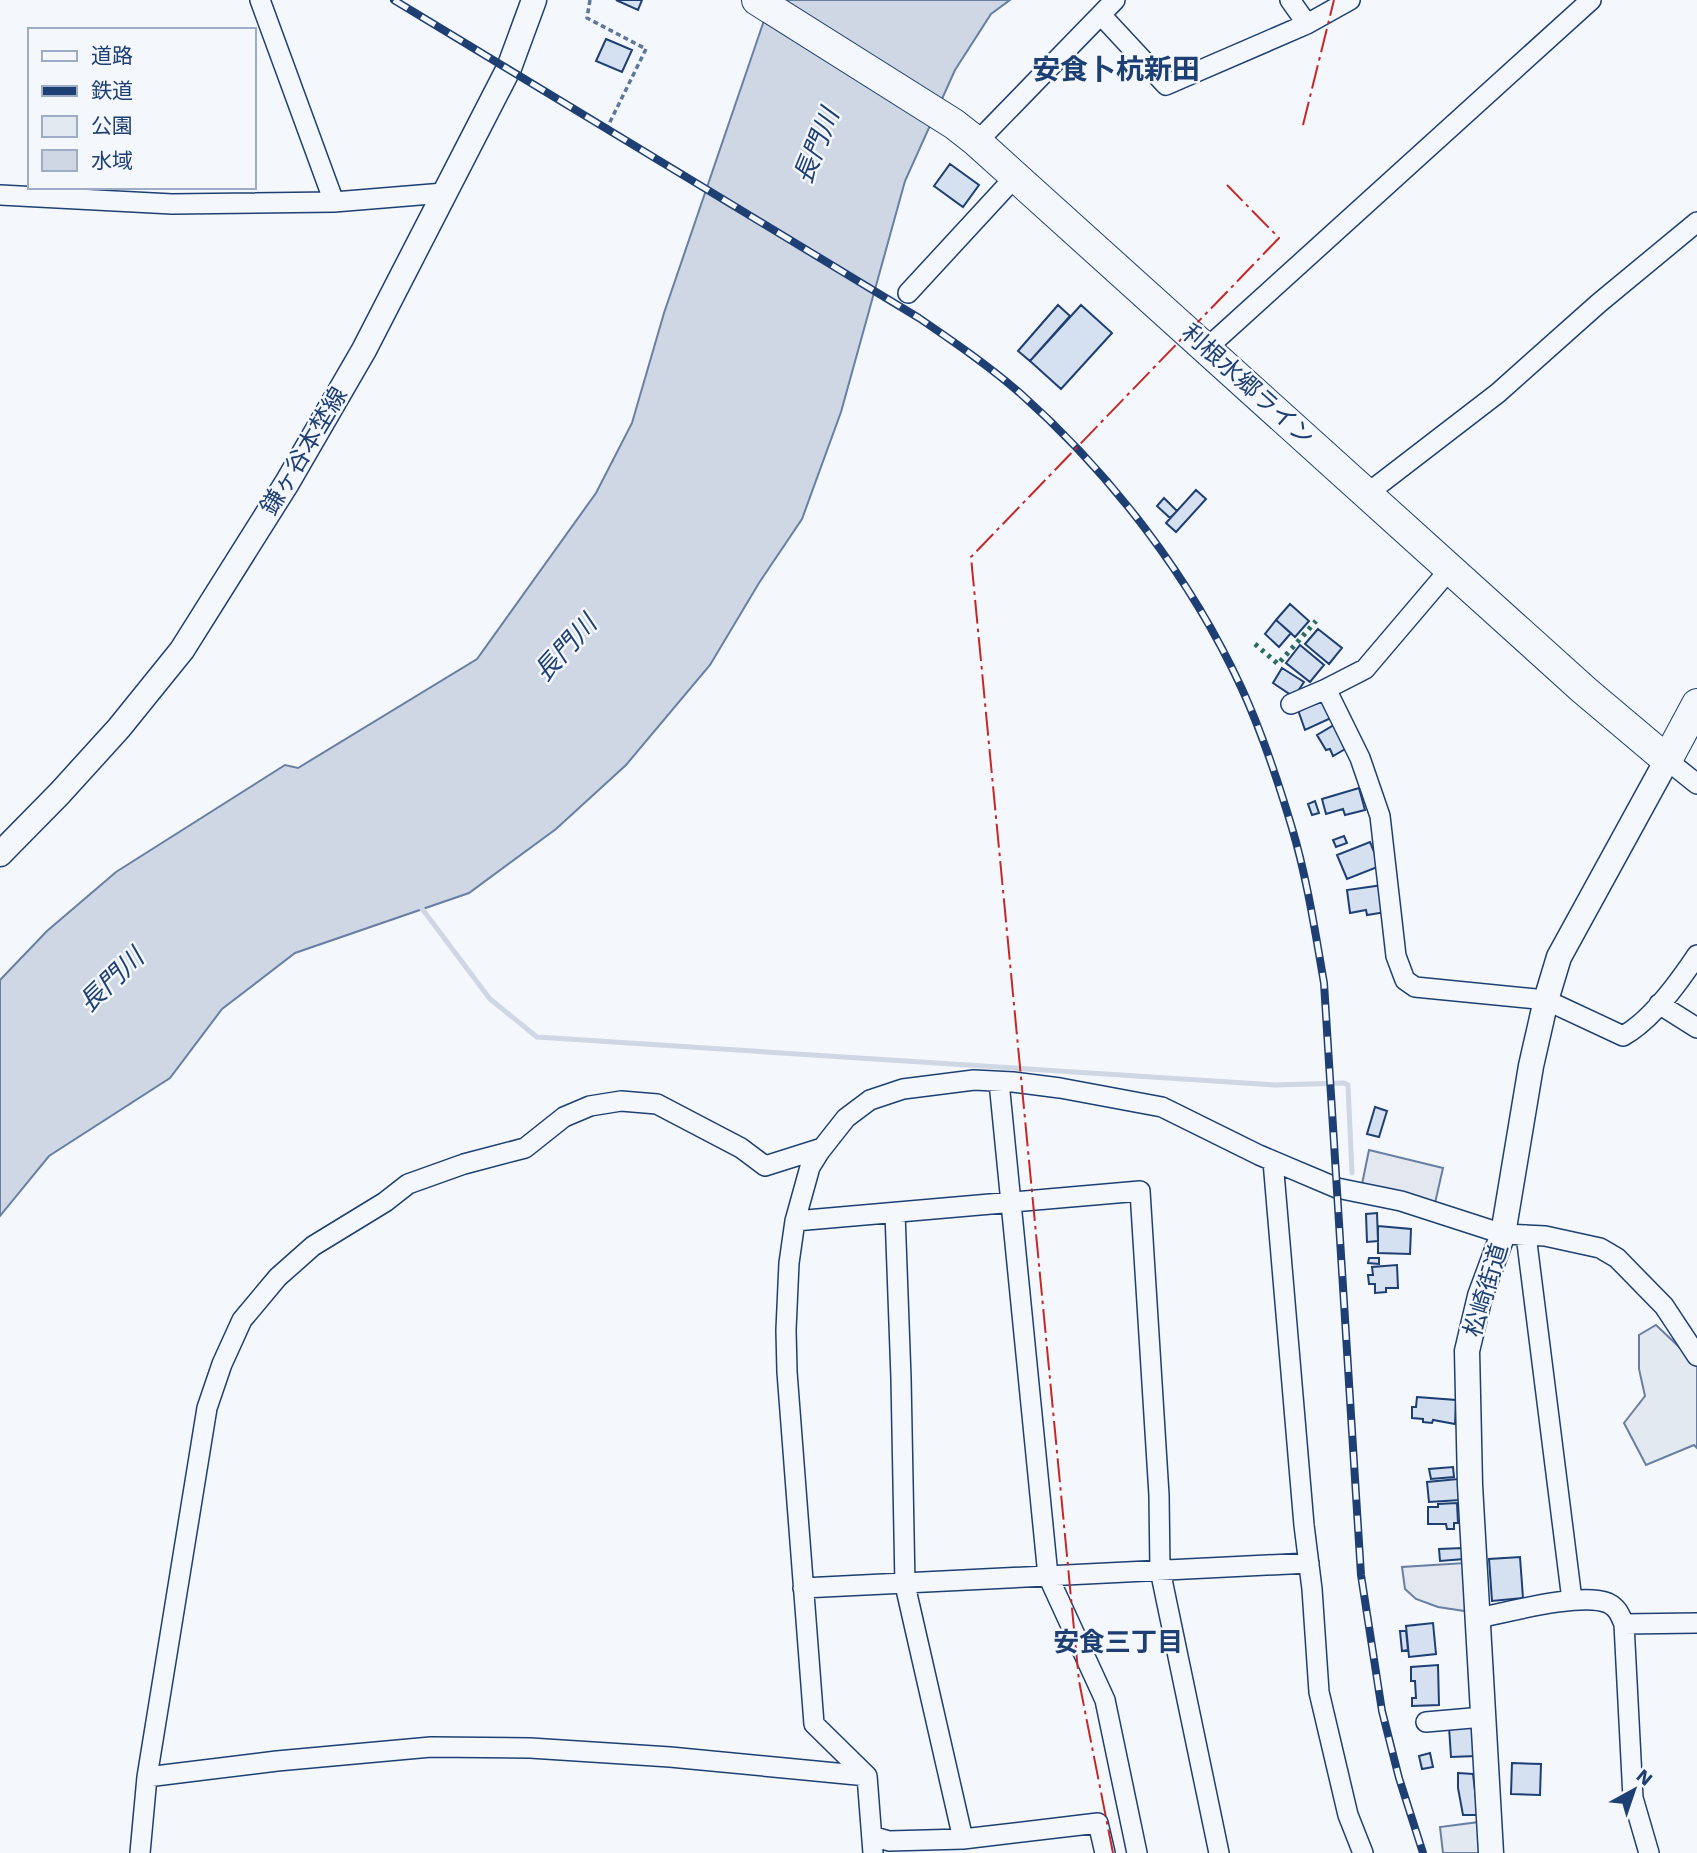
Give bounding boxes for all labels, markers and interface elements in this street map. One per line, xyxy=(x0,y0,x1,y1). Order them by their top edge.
legend xyxy=(28,28,256,189)
text: 道路 xyxy=(91,43,133,68)
district label: 安食卜杭新田 xyxy=(1032,53,1200,86)
text: 鉄道 xyxy=(91,78,133,103)
water label: 長門川 xyxy=(787,101,846,188)
text: 公園 xyxy=(91,113,133,138)
text: 水域 xyxy=(91,148,133,173)
street label: 利根水郷ライン xyxy=(1176,318,1320,452)
street label: 鎌ヶ谷本埜線 xyxy=(255,382,353,520)
water label: 長門川 xyxy=(528,607,604,687)
water label: 長門川 xyxy=(73,940,152,1018)
street label: 松崎街道 xyxy=(1459,1240,1513,1340)
district label: 安食三丁目 xyxy=(1053,1627,1183,1657)
north arrow xyxy=(1599,1755,1669,1825)
text: N xyxy=(1632,1764,1657,1791)

